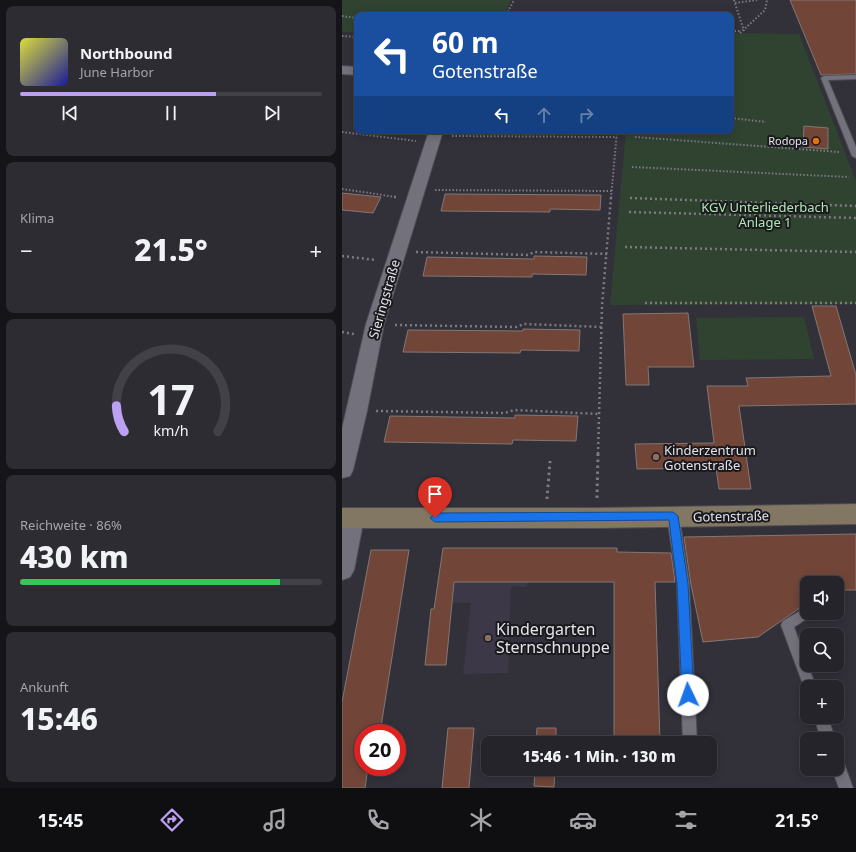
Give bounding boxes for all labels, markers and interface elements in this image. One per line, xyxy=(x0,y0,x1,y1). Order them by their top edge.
text: 60 m xyxy=(432,23,499,61)
icon: left xyxy=(366,28,418,80)
text: Northbound xyxy=(80,43,172,63)
text: Gotenstraße xyxy=(432,59,538,83)
text: June Harbor xyxy=(80,63,154,81)
icon: previous xyxy=(59,102,81,124)
icon: pause xyxy=(160,102,182,124)
icon: next xyxy=(261,102,283,124)
icon: left xyxy=(491,104,513,126)
icon: ahead xyxy=(533,104,555,126)
icon: right xyxy=(575,104,597,126)
place label: Rodopa xyxy=(768,133,808,148)
marker: Rodopa xyxy=(811,136,821,146)
park label: KGV Unterliederbach Anlage 1 xyxy=(701,198,829,231)
text: Klima xyxy=(20,209,54,227)
text: 21.5° xyxy=(134,229,208,270)
text: − xyxy=(20,235,33,265)
text: + xyxy=(309,235,322,265)
street label: Sieringstraße xyxy=(364,257,404,341)
text: 17 xyxy=(147,371,195,427)
text: km/h xyxy=(153,421,189,440)
place label: Kinderzentrum Gotenstraße xyxy=(664,441,756,474)
marker: Kinderzentrum Gotenstraße xyxy=(651,452,661,462)
pin xyxy=(418,477,452,518)
icon: arrive xyxy=(424,483,446,505)
street label: Gotenstraße xyxy=(693,506,769,526)
text: Reichweite · 86% xyxy=(20,516,122,534)
text: 430 km xyxy=(20,536,129,577)
map controls xyxy=(800,576,844,776)
button: sound xyxy=(800,576,844,620)
place label: Kindergarten Sternschnuppe xyxy=(496,618,610,658)
button: search xyxy=(800,628,844,672)
marker: Kindergarten Sternschnuppe xyxy=(483,633,493,643)
position arrow xyxy=(667,674,709,716)
text: Ankunft xyxy=(20,678,69,696)
button: + xyxy=(800,680,844,724)
text: 15:46 xyxy=(20,698,98,739)
speed limit sign: 20 xyxy=(354,724,406,776)
button: − xyxy=(800,732,844,776)
text: 15:46 · 1 Min. · 130 m xyxy=(522,746,676,766)
icon: directions xyxy=(158,806,186,834)
icon: music xyxy=(261,806,289,834)
icon: phone xyxy=(364,806,392,834)
icon: climate xyxy=(467,806,495,834)
icon: car xyxy=(569,806,597,834)
icon: filters xyxy=(672,806,700,834)
text: 15:45 xyxy=(37,808,84,832)
text: 21.5° xyxy=(775,808,819,832)

